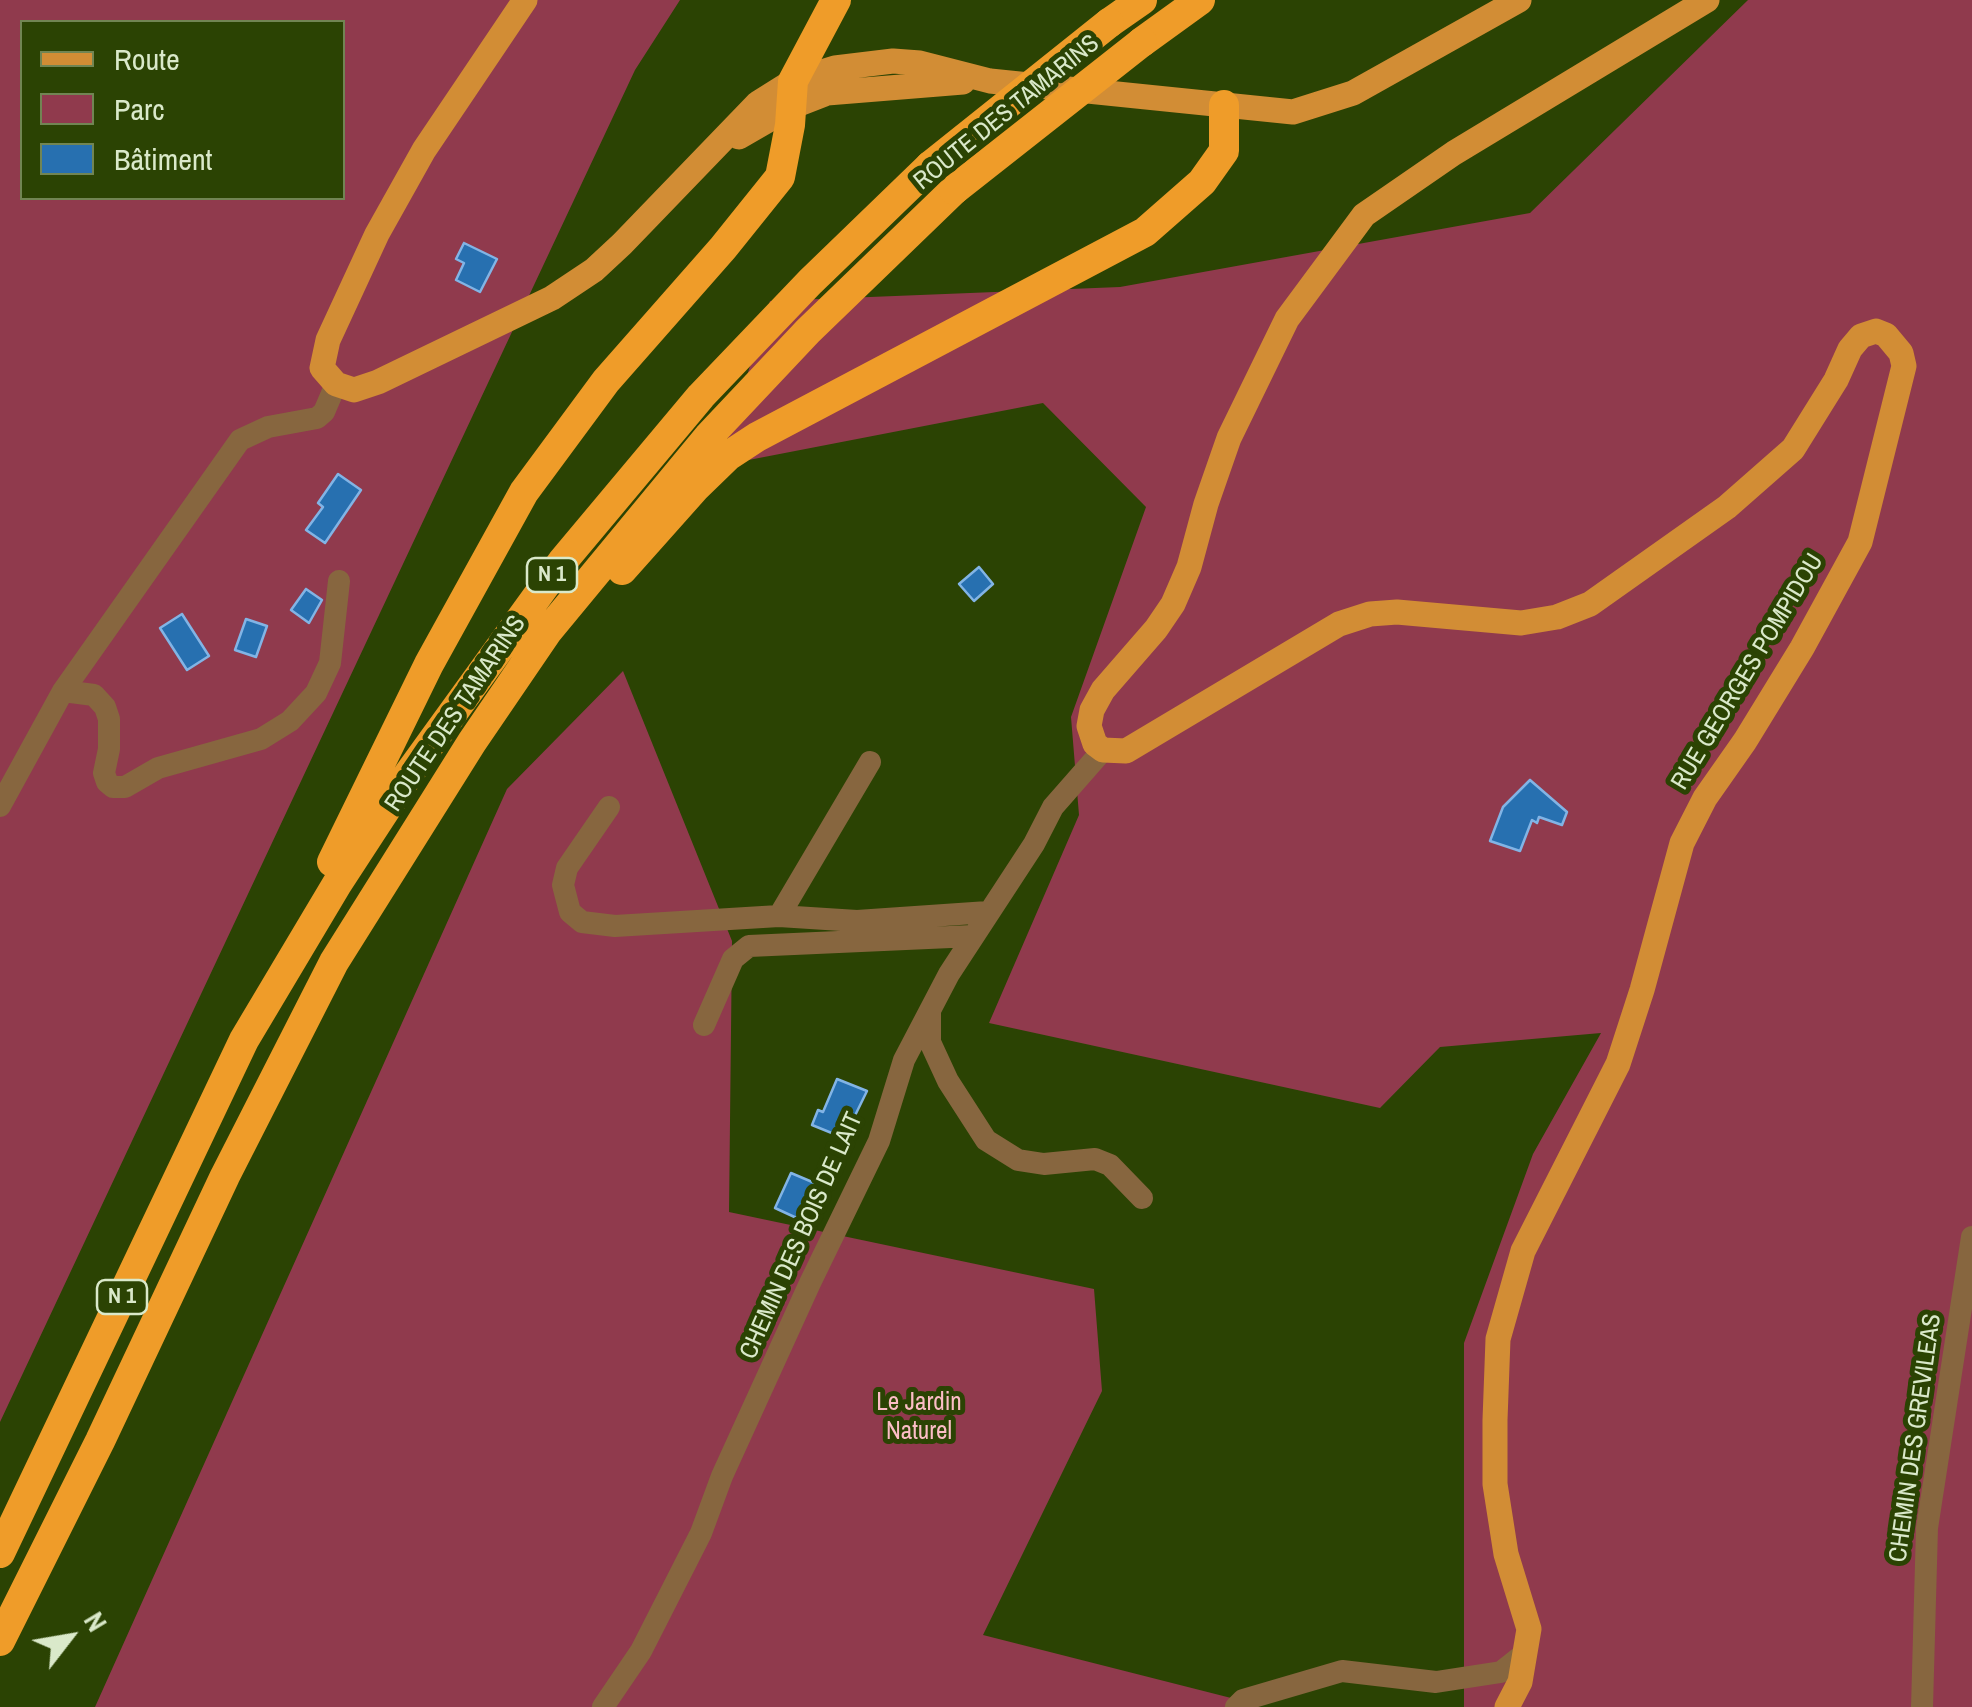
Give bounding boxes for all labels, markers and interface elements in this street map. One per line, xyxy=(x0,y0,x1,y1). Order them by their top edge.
legend xyxy=(20,20,345,200)
street label: ROUTE DES TAMARINS xyxy=(908,29,1106,197)
text: Route xyxy=(114,39,180,79)
text: Parc xyxy=(114,89,165,129)
text: Bâtiment xyxy=(114,139,212,179)
street label: RUE GEORGES POMPIDOU xyxy=(1666,549,1830,795)
road number: N 1 xyxy=(527,558,577,592)
street label: ROUTE DES TAMARINS xyxy=(379,610,533,818)
street label: CHEMIN DES BOIS DE LAIT xyxy=(734,1108,870,1364)
road number: N 1 xyxy=(97,1280,147,1314)
street label: CHEMIN DES GREVILEAS xyxy=(1884,1312,1948,1564)
park label: Le Jardin Naturel xyxy=(876,1388,962,1447)
north arrow xyxy=(20,1587,120,1687)
text: N xyxy=(75,1605,116,1638)

